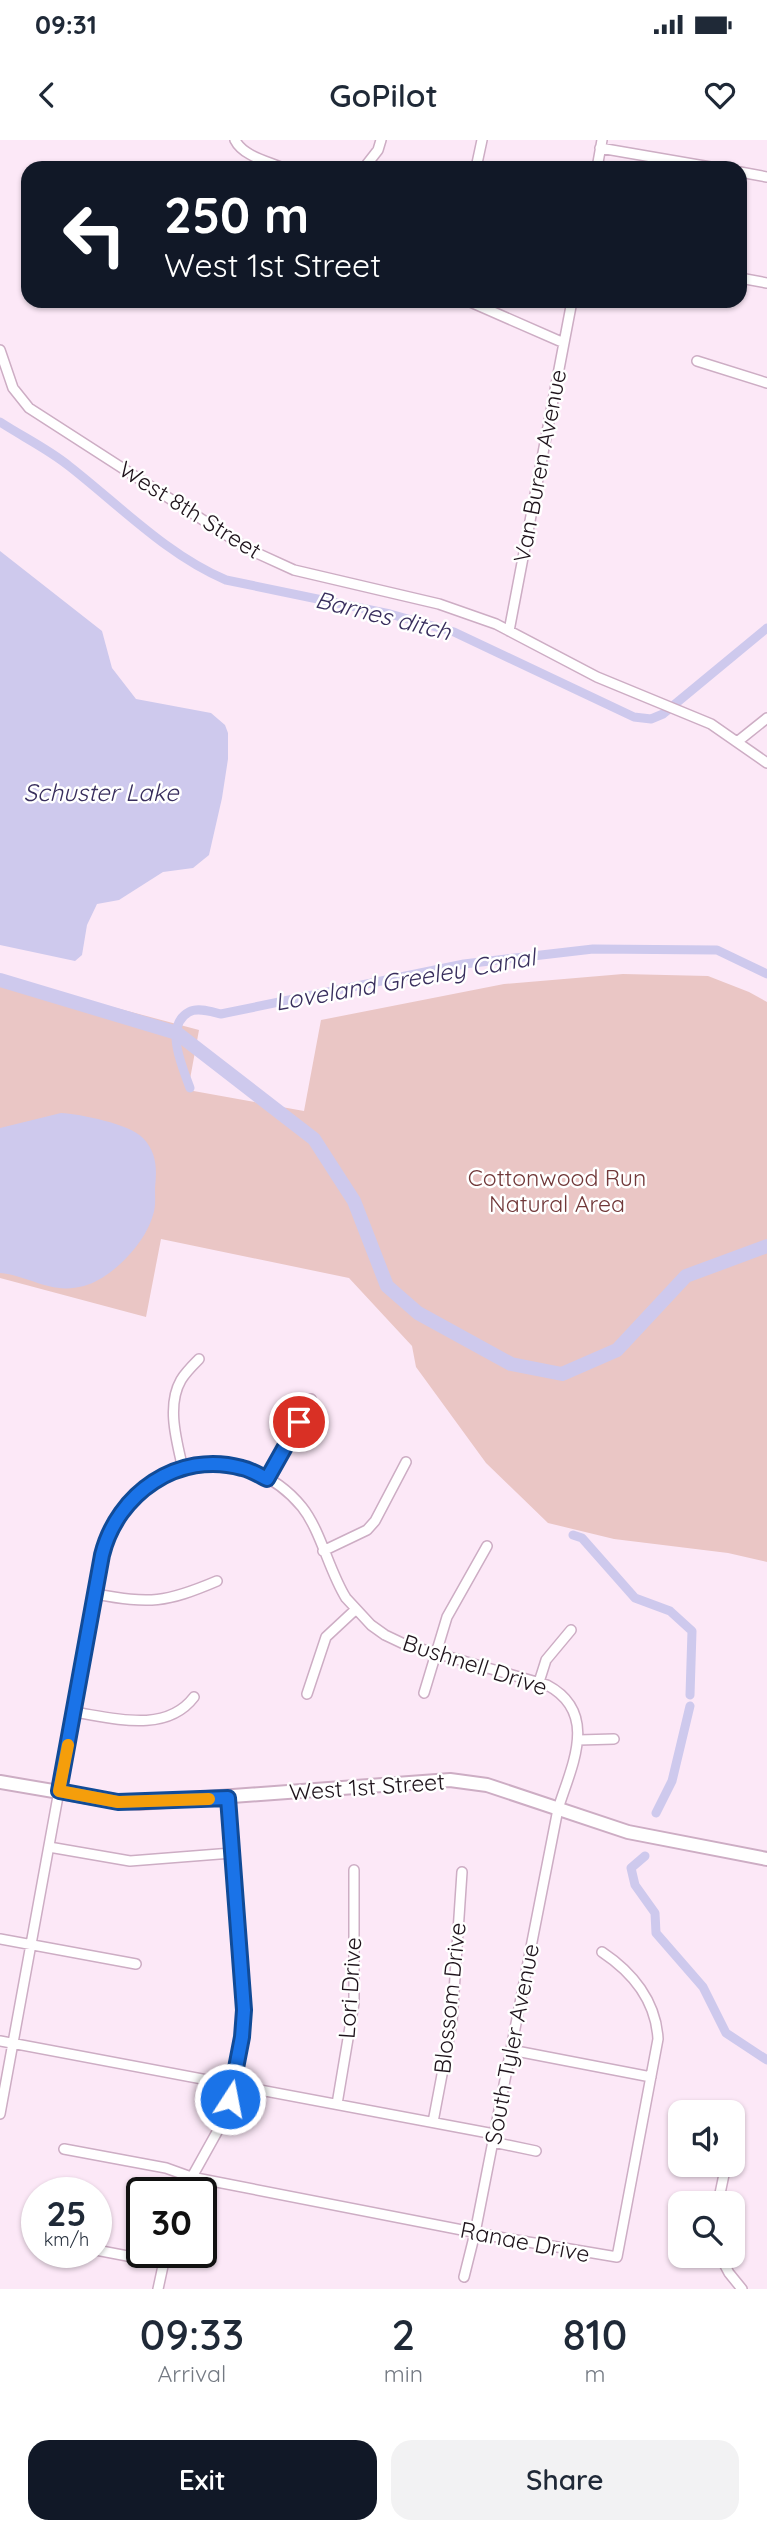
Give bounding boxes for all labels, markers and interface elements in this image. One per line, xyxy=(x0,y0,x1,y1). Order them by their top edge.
text: 09:31 xyxy=(35,8,97,41)
text: GoPilot xyxy=(329,75,438,115)
icon: back xyxy=(28,76,66,114)
icon: heart xyxy=(701,76,739,114)
text: 250 m xyxy=(164,184,309,245)
icon: left xyxy=(49,189,140,280)
text: West 1st Street xyxy=(164,245,381,285)
street label: Van Buren Avenue xyxy=(507,367,572,565)
street label: West 8th Street xyxy=(114,454,267,565)
water label: Barnes ditch xyxy=(312,584,454,646)
water label: Schuster Lake xyxy=(23,777,180,807)
water label: Loveland Greeley Canal xyxy=(272,941,540,1017)
park label: Cottonwood Run Natural Area xyxy=(468,1163,646,1218)
pin xyxy=(269,1392,329,1452)
icon: arrive xyxy=(280,1403,318,1441)
street label: Bushnell Drive xyxy=(399,1627,551,1702)
street label: West 1st Street xyxy=(288,1767,446,1806)
street label: Blossom Drive xyxy=(427,1921,472,2075)
street label: Lori Drive xyxy=(331,1936,368,2040)
street label: South Tyler Avenue xyxy=(478,1941,545,2147)
position arrow xyxy=(193,2062,267,2136)
map controls xyxy=(668,2100,745,2268)
button: sound xyxy=(668,2100,745,2177)
speed limit sign: 30 xyxy=(126,2177,217,2268)
text: 25 xyxy=(46,2191,87,2235)
button: search xyxy=(668,2191,745,2268)
street label: Ranae Drive xyxy=(458,2215,592,2268)
text: km/h xyxy=(44,2228,89,2251)
text: 09:33 xyxy=(140,2308,244,2361)
text: 2 xyxy=(392,2308,415,2361)
text: 810 xyxy=(563,2308,627,2361)
text: Arrival xyxy=(157,2359,226,2388)
text: min xyxy=(384,2359,423,2388)
text: m xyxy=(584,2359,605,2388)
button: Exit xyxy=(28,2440,377,2520)
button: Share xyxy=(391,2440,739,2520)

